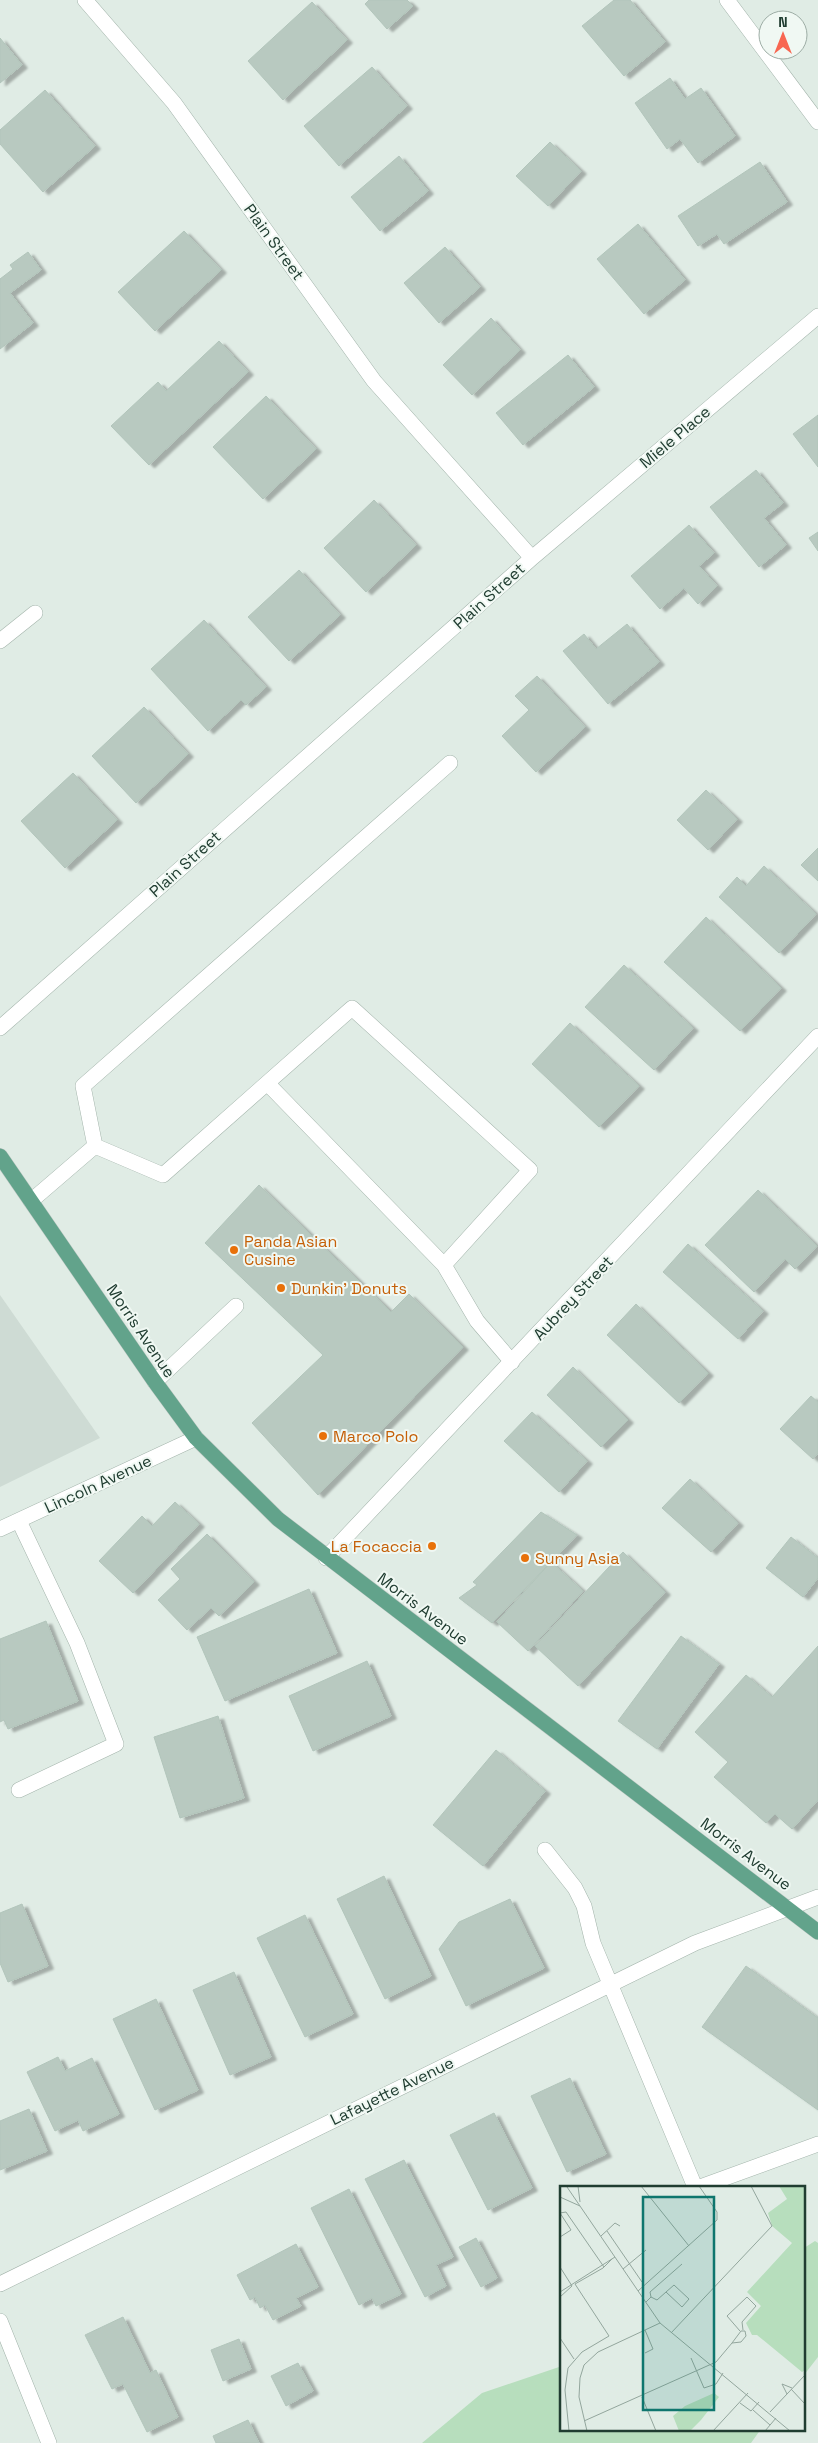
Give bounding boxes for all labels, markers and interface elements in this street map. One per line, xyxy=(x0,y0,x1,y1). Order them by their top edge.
north arrow xyxy=(758,10,808,60)
text: N xyxy=(778,13,788,31)
street label: Plain Street xyxy=(239,200,309,284)
street label: Miele Place xyxy=(635,401,715,473)
street label: Plain Street xyxy=(449,558,529,634)
street label: Plain Street xyxy=(145,826,225,902)
place label: Panda Asian Cusine xyxy=(244,1231,337,1270)
marker: Panda Asian Cusine xyxy=(228,1244,240,1256)
street label: Aubrey Street xyxy=(528,1251,618,1345)
place label: Dunkin' Donuts xyxy=(291,1278,407,1299)
street label: Morris Avenue xyxy=(102,1280,180,1382)
marker: Dunkin' Donuts xyxy=(275,1282,287,1294)
place label: Marco Polo xyxy=(333,1426,418,1447)
marker: Marco Polo xyxy=(317,1430,329,1442)
street label: Lincoln Avenue xyxy=(41,1450,155,1518)
place label: La Focaccia xyxy=(331,1536,422,1557)
marker: La Focaccia xyxy=(426,1540,438,1552)
place label: Sunny Asia xyxy=(535,1548,619,1569)
marker: Sunny Asia xyxy=(519,1552,531,1564)
street label: Morris Avenue xyxy=(373,1568,473,1650)
street label: Morris Avenue xyxy=(696,1813,796,1895)
street label: Lafayette Avenue xyxy=(327,2052,457,2130)
inset map xyxy=(560,2186,806,2430)

